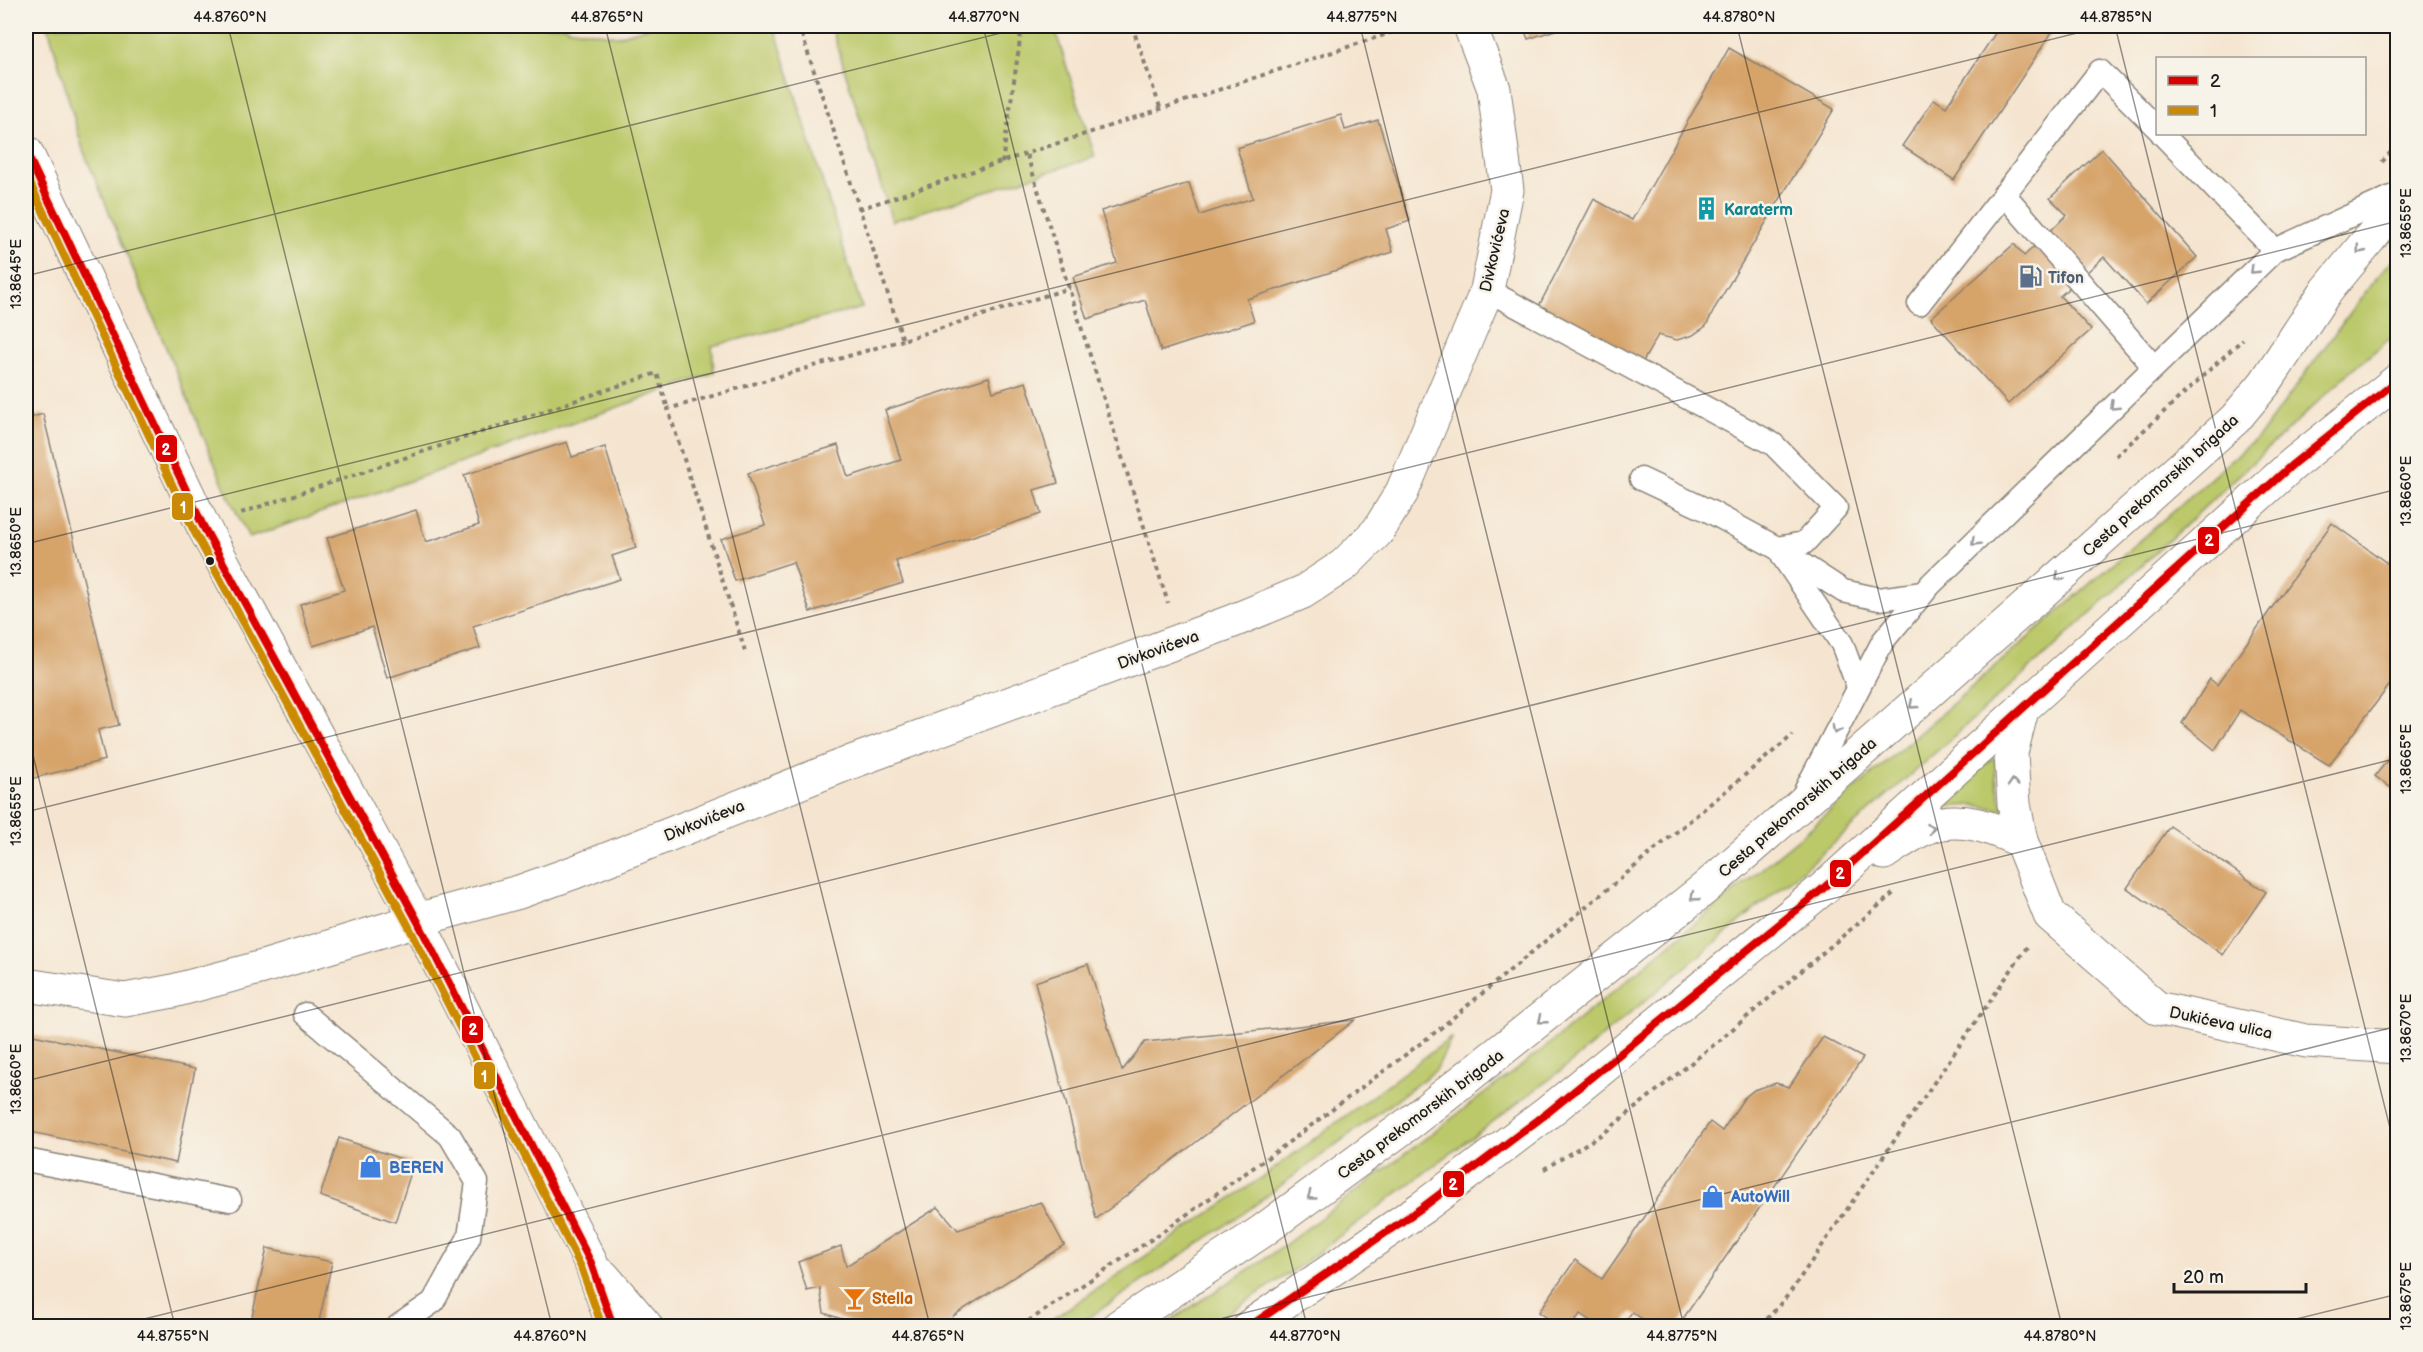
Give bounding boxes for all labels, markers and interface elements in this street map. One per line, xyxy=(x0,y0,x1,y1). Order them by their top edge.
text: 44.8760°N xyxy=(193,8,267,27)
text: 44.8765°N xyxy=(570,8,644,27)
text: 44.8770°N xyxy=(948,8,1020,27)
text: 44.8775°N xyxy=(1326,8,1398,27)
text: 44.8780°N xyxy=(1702,8,1776,27)
text: 44.8785°N xyxy=(2080,8,2152,27)
legend xyxy=(2156,57,2366,135)
text: 2 xyxy=(2210,71,2221,92)
text: 1 xyxy=(2210,101,2217,122)
text: 13.8655°E xyxy=(2397,188,2416,258)
building icon: Karaterm xyxy=(1693,196,1719,222)
place label: Karaterm xyxy=(1724,201,1793,220)
street label: Divkovićeva xyxy=(1477,207,1514,294)
text: 13.8645°E xyxy=(7,239,26,309)
one-way arrow xyxy=(2357,243,2368,254)
one-way arrow xyxy=(2251,263,2261,274)
fuel station icon: Tifon xyxy=(2017,264,2043,290)
place label: Tifon xyxy=(2048,269,2084,288)
one-way arrow xyxy=(2111,399,2121,410)
street label: Cesta prekomorskih brigada xyxy=(2079,411,2243,561)
line badge: 2 xyxy=(155,434,178,463)
text: 2 xyxy=(161,441,171,460)
text: 13.8660°E xyxy=(2397,456,2416,526)
line badge: 1 xyxy=(171,492,194,521)
text: 1 xyxy=(180,499,186,518)
text: 13.8650°E xyxy=(7,507,26,577)
line badge: 2 xyxy=(2197,526,2220,555)
text: 2 xyxy=(2204,532,2214,551)
one-way arrow xyxy=(1971,534,1982,545)
unlabelled marker xyxy=(204,555,216,567)
one-way arrow xyxy=(2055,570,2066,581)
street label: Divkovićeva xyxy=(1115,627,1202,674)
one-way arrow xyxy=(1909,698,1920,709)
one-way arrow xyxy=(1832,723,1844,734)
text: 13.8665°E xyxy=(2397,724,2416,794)
street label: Cesta prekomorskih brigada xyxy=(1715,734,1881,882)
text: 13.8655°E xyxy=(7,776,26,846)
one-way arrow xyxy=(2007,779,2020,788)
street label: Divkovićeva xyxy=(662,797,748,846)
one-way arrow xyxy=(1925,823,1936,835)
line badge: 2 xyxy=(1829,859,1852,888)
text: 2 xyxy=(1835,865,1845,884)
one-way arrow xyxy=(1689,890,1700,901)
text: 13.8670°E xyxy=(2397,993,2416,1062)
street label: Dukićeva ulica xyxy=(2167,1003,2274,1044)
one-way arrow xyxy=(1538,1012,1549,1023)
line badge: 2 xyxy=(461,1015,484,1044)
text: 2 xyxy=(468,1021,478,1040)
text: 13.8660°E xyxy=(7,1044,26,1114)
street label: Cesta prekomorskih brigada xyxy=(1334,1046,1508,1184)
line badge: 1 xyxy=(473,1061,496,1090)
text: 1 xyxy=(481,1068,487,1087)
shop icon: BEREN xyxy=(358,1154,384,1180)
place label: BEREN xyxy=(389,1159,444,1178)
line badge: 2 xyxy=(1442,1170,1465,1198)
text: 2 xyxy=(1448,1176,1458,1195)
shop icon: AutoWill xyxy=(1700,1183,1726,1209)
place label: AutoWill xyxy=(1730,1188,1790,1207)
one-way arrow xyxy=(1306,1189,1317,1200)
scale bar xyxy=(2174,1256,2306,1294)
text: 13.8675°E xyxy=(2397,1262,2416,1330)
text: 20 m xyxy=(2183,1267,2224,1288)
bar icon: Stella xyxy=(841,1285,867,1311)
place label: Stella xyxy=(872,1290,913,1309)
text: 44.8755°N xyxy=(137,1327,209,1346)
text: 44.8760°N xyxy=(513,1327,587,1346)
text: 44.8765°N xyxy=(891,1327,965,1346)
text: 44.8770°N xyxy=(1269,1327,1341,1346)
text: 44.8775°N xyxy=(1646,1327,1718,1346)
text: 44.8780°N xyxy=(2023,1327,2097,1346)

